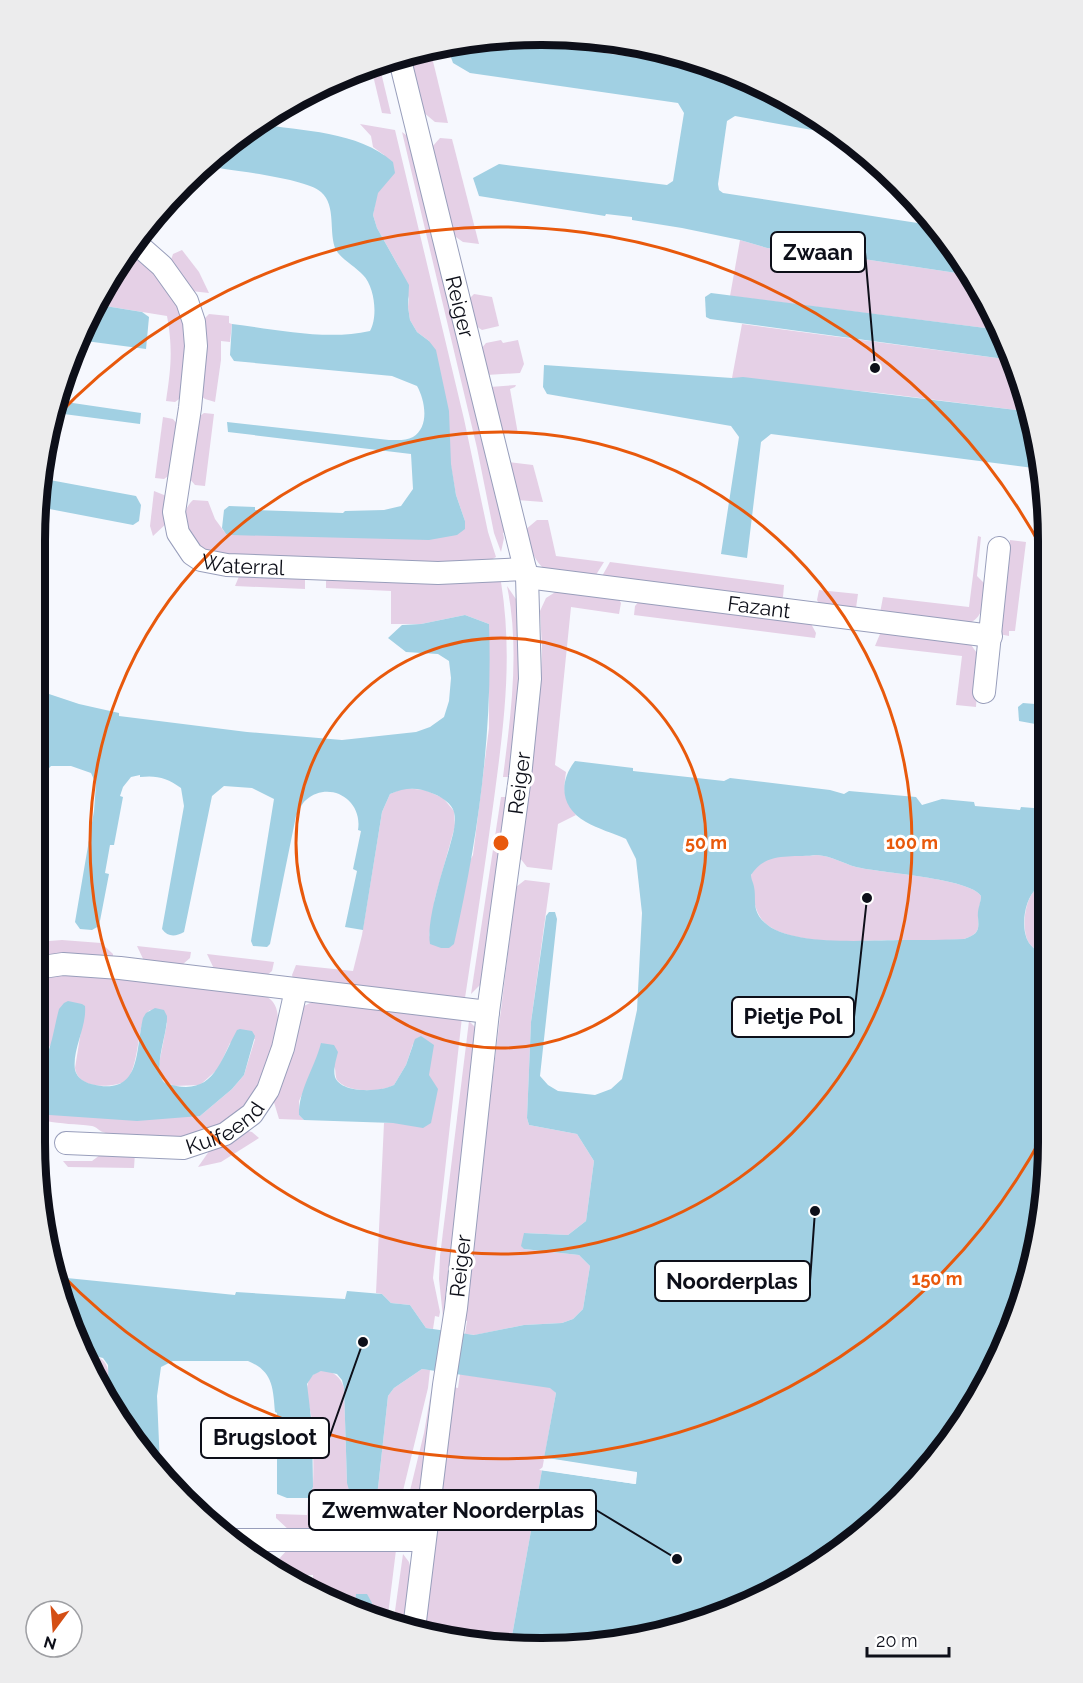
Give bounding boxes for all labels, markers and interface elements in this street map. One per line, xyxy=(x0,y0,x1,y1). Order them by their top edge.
callout: Zwaan xyxy=(771,232,865,272)
text: Zwaan xyxy=(783,239,853,265)
street label: Reiger xyxy=(441,273,480,341)
street label: Waterral xyxy=(199,548,285,580)
street label: Fazant xyxy=(726,590,792,623)
street label: Reiger xyxy=(503,750,535,816)
text: 50 m xyxy=(685,832,727,853)
text: 100 m xyxy=(886,832,938,853)
centre of rings xyxy=(491,833,511,853)
callout: Pietje Pol xyxy=(732,997,854,1037)
text: Pietje Pol xyxy=(744,1003,843,1029)
street label: Kuifeend xyxy=(182,1097,269,1159)
street label: Reiger xyxy=(444,1233,476,1299)
callout: Noorderplas xyxy=(655,1261,810,1301)
text: Noorderplas xyxy=(666,1268,798,1294)
text: 150 m xyxy=(912,1268,963,1289)
callout: Brugsloot xyxy=(201,1418,329,1458)
text: Brugsloot xyxy=(213,1424,317,1450)
callout: Zwemwater Noorderplas xyxy=(309,1490,596,1530)
text: Zwemwater Noorderplas xyxy=(322,1497,584,1523)
north arrow xyxy=(24,1599,84,1659)
scale bar xyxy=(867,1620,950,1658)
text: 20 m xyxy=(876,1630,918,1651)
text: N xyxy=(42,1632,58,1654)

